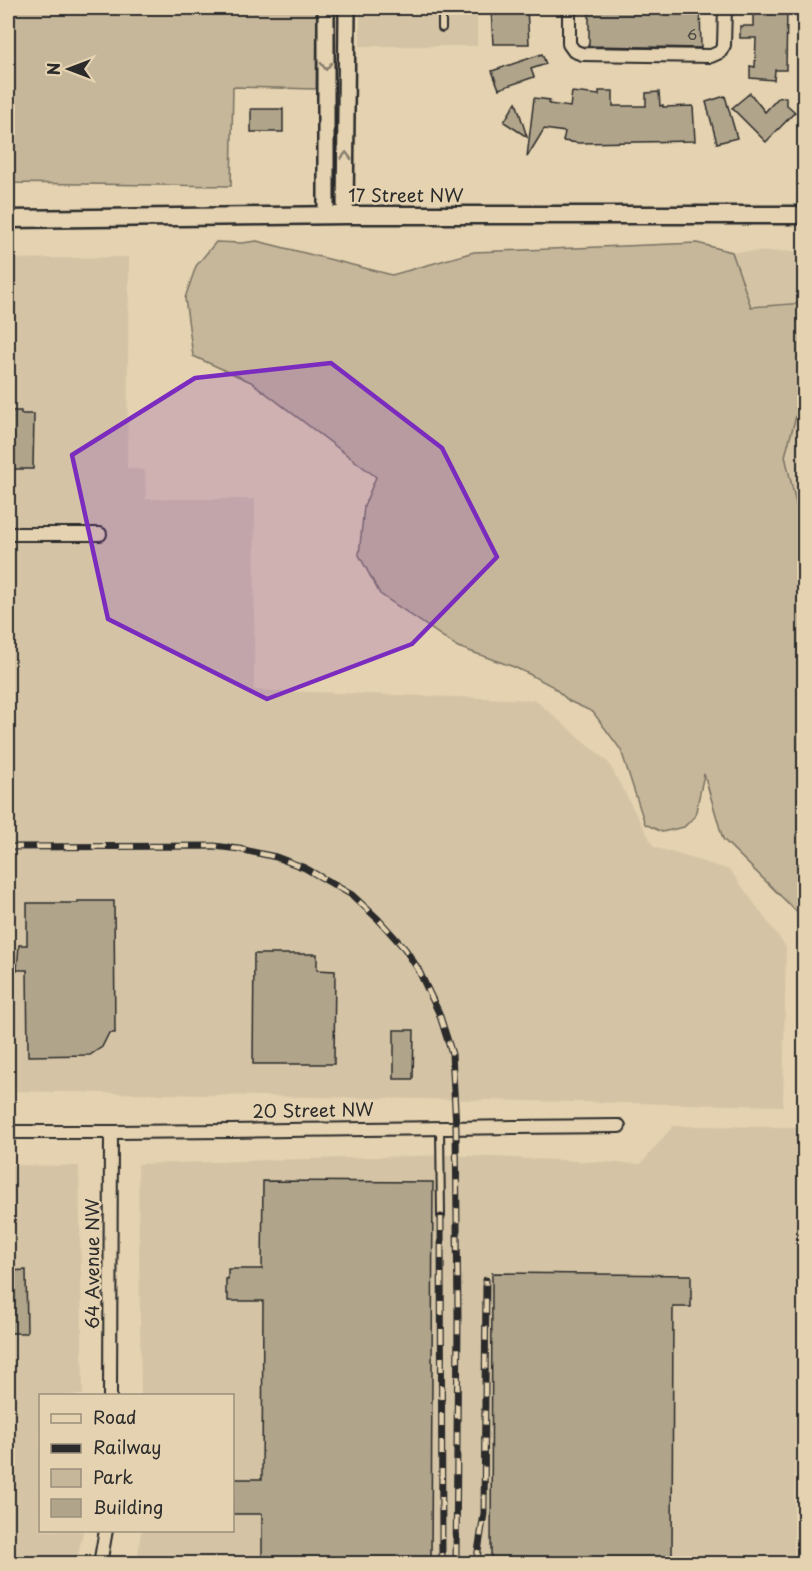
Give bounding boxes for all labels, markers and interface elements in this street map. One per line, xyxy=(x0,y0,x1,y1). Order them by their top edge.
house number: 6 xyxy=(687,22,697,45)
north arrow xyxy=(39,39,99,99)
one-way arrow xyxy=(320,61,332,70)
text: N xyxy=(41,63,65,75)
one-way arrow xyxy=(340,152,352,161)
street label: 17 Street NW xyxy=(348,181,464,208)
street label: 20 Street NW xyxy=(252,1095,374,1124)
street label: 64 Avenue NW xyxy=(78,1198,105,1329)
legend xyxy=(39,1394,234,1532)
text: Road xyxy=(93,1403,137,1430)
text: Railway xyxy=(93,1433,161,1460)
text: Park xyxy=(93,1463,133,1490)
text: Building xyxy=(93,1493,163,1520)

